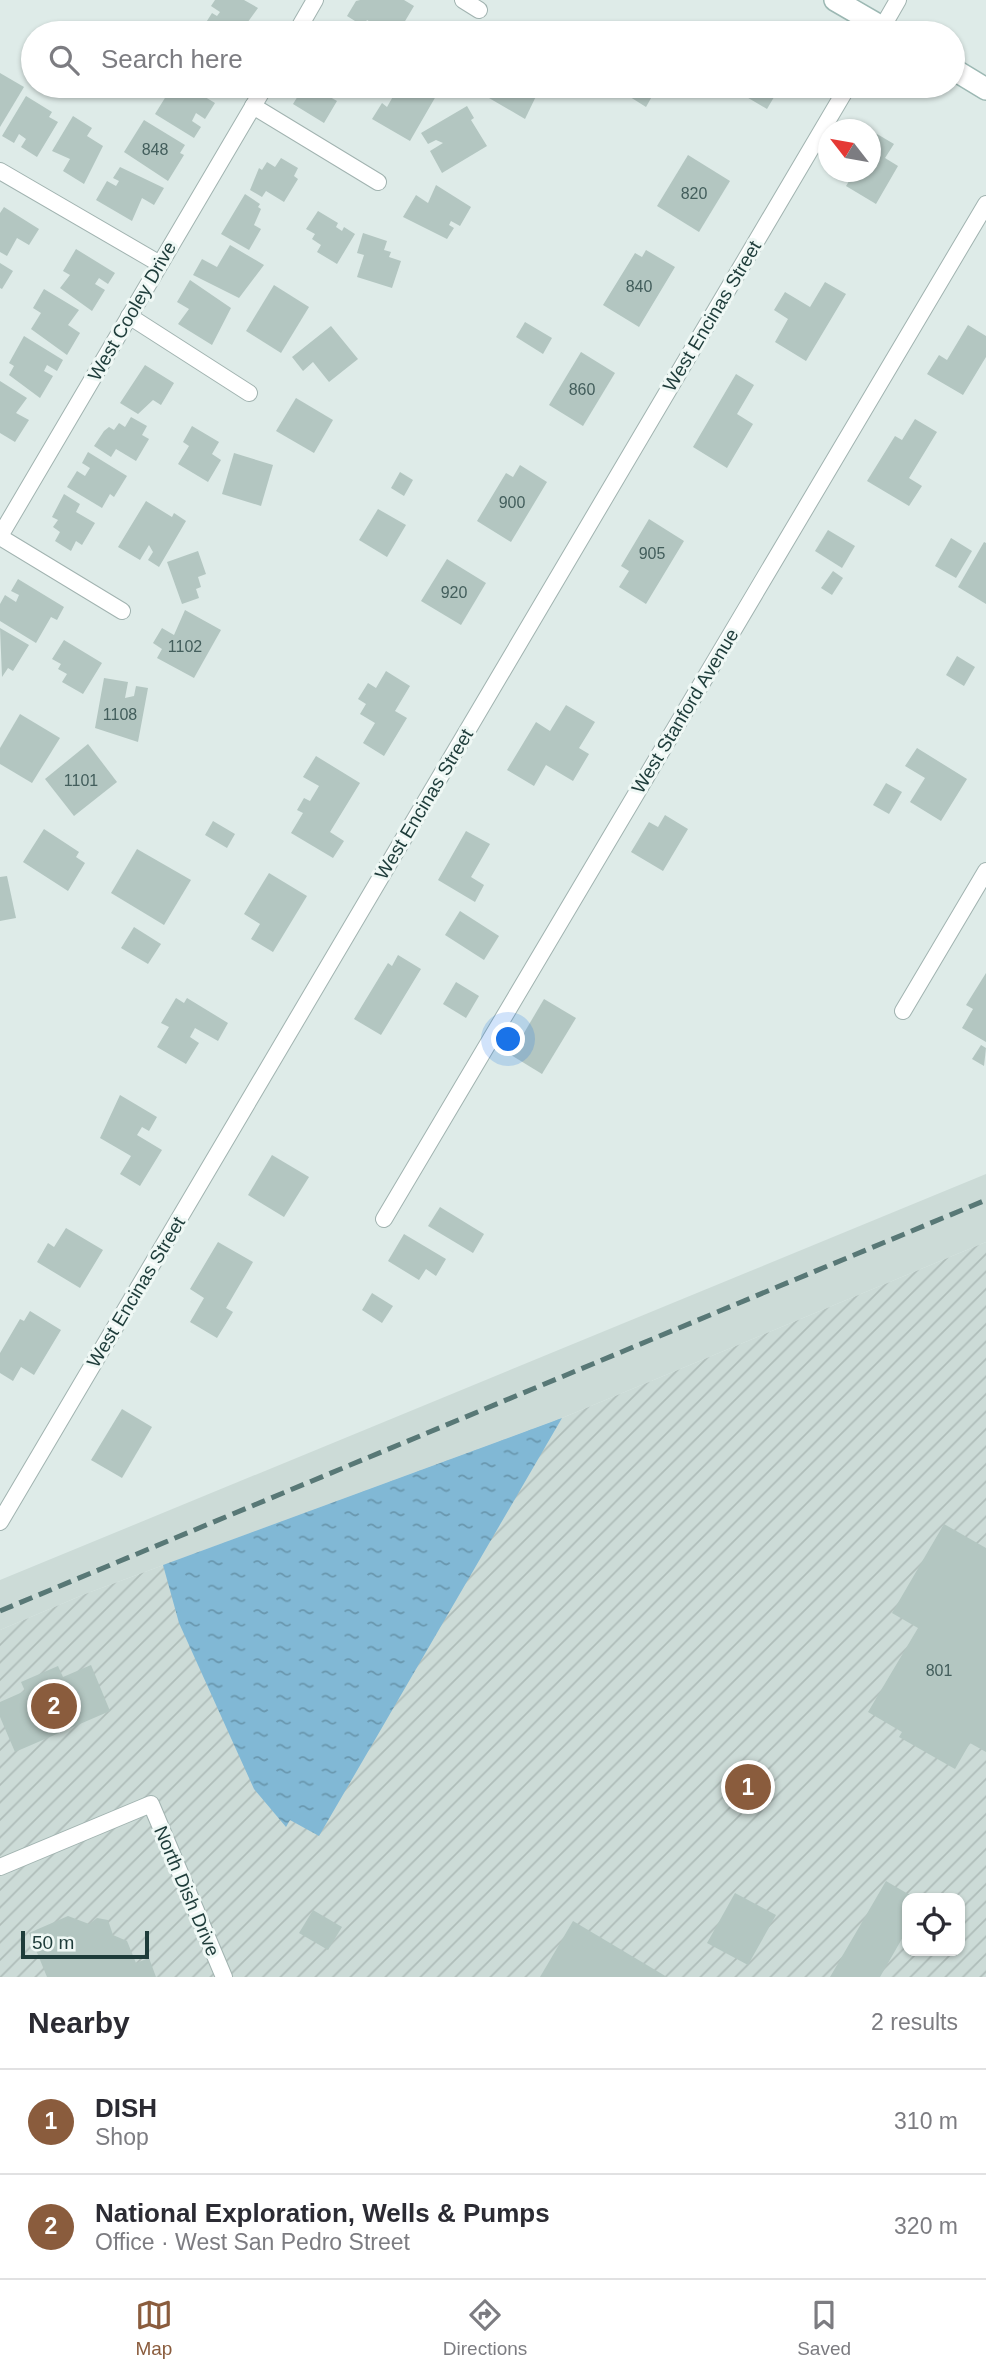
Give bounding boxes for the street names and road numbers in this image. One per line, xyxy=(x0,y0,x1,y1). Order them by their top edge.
street label: West Encinas Street xyxy=(659,236,766,395)
street label: West Cooley Drive xyxy=(84,238,180,384)
street label: West Stanford Avenue xyxy=(627,625,743,797)
street label: West Encinas Street xyxy=(371,724,478,883)
street label: West Encinas Street xyxy=(83,1212,190,1371)
street label: North Dish Drive xyxy=(150,1823,224,1959)

